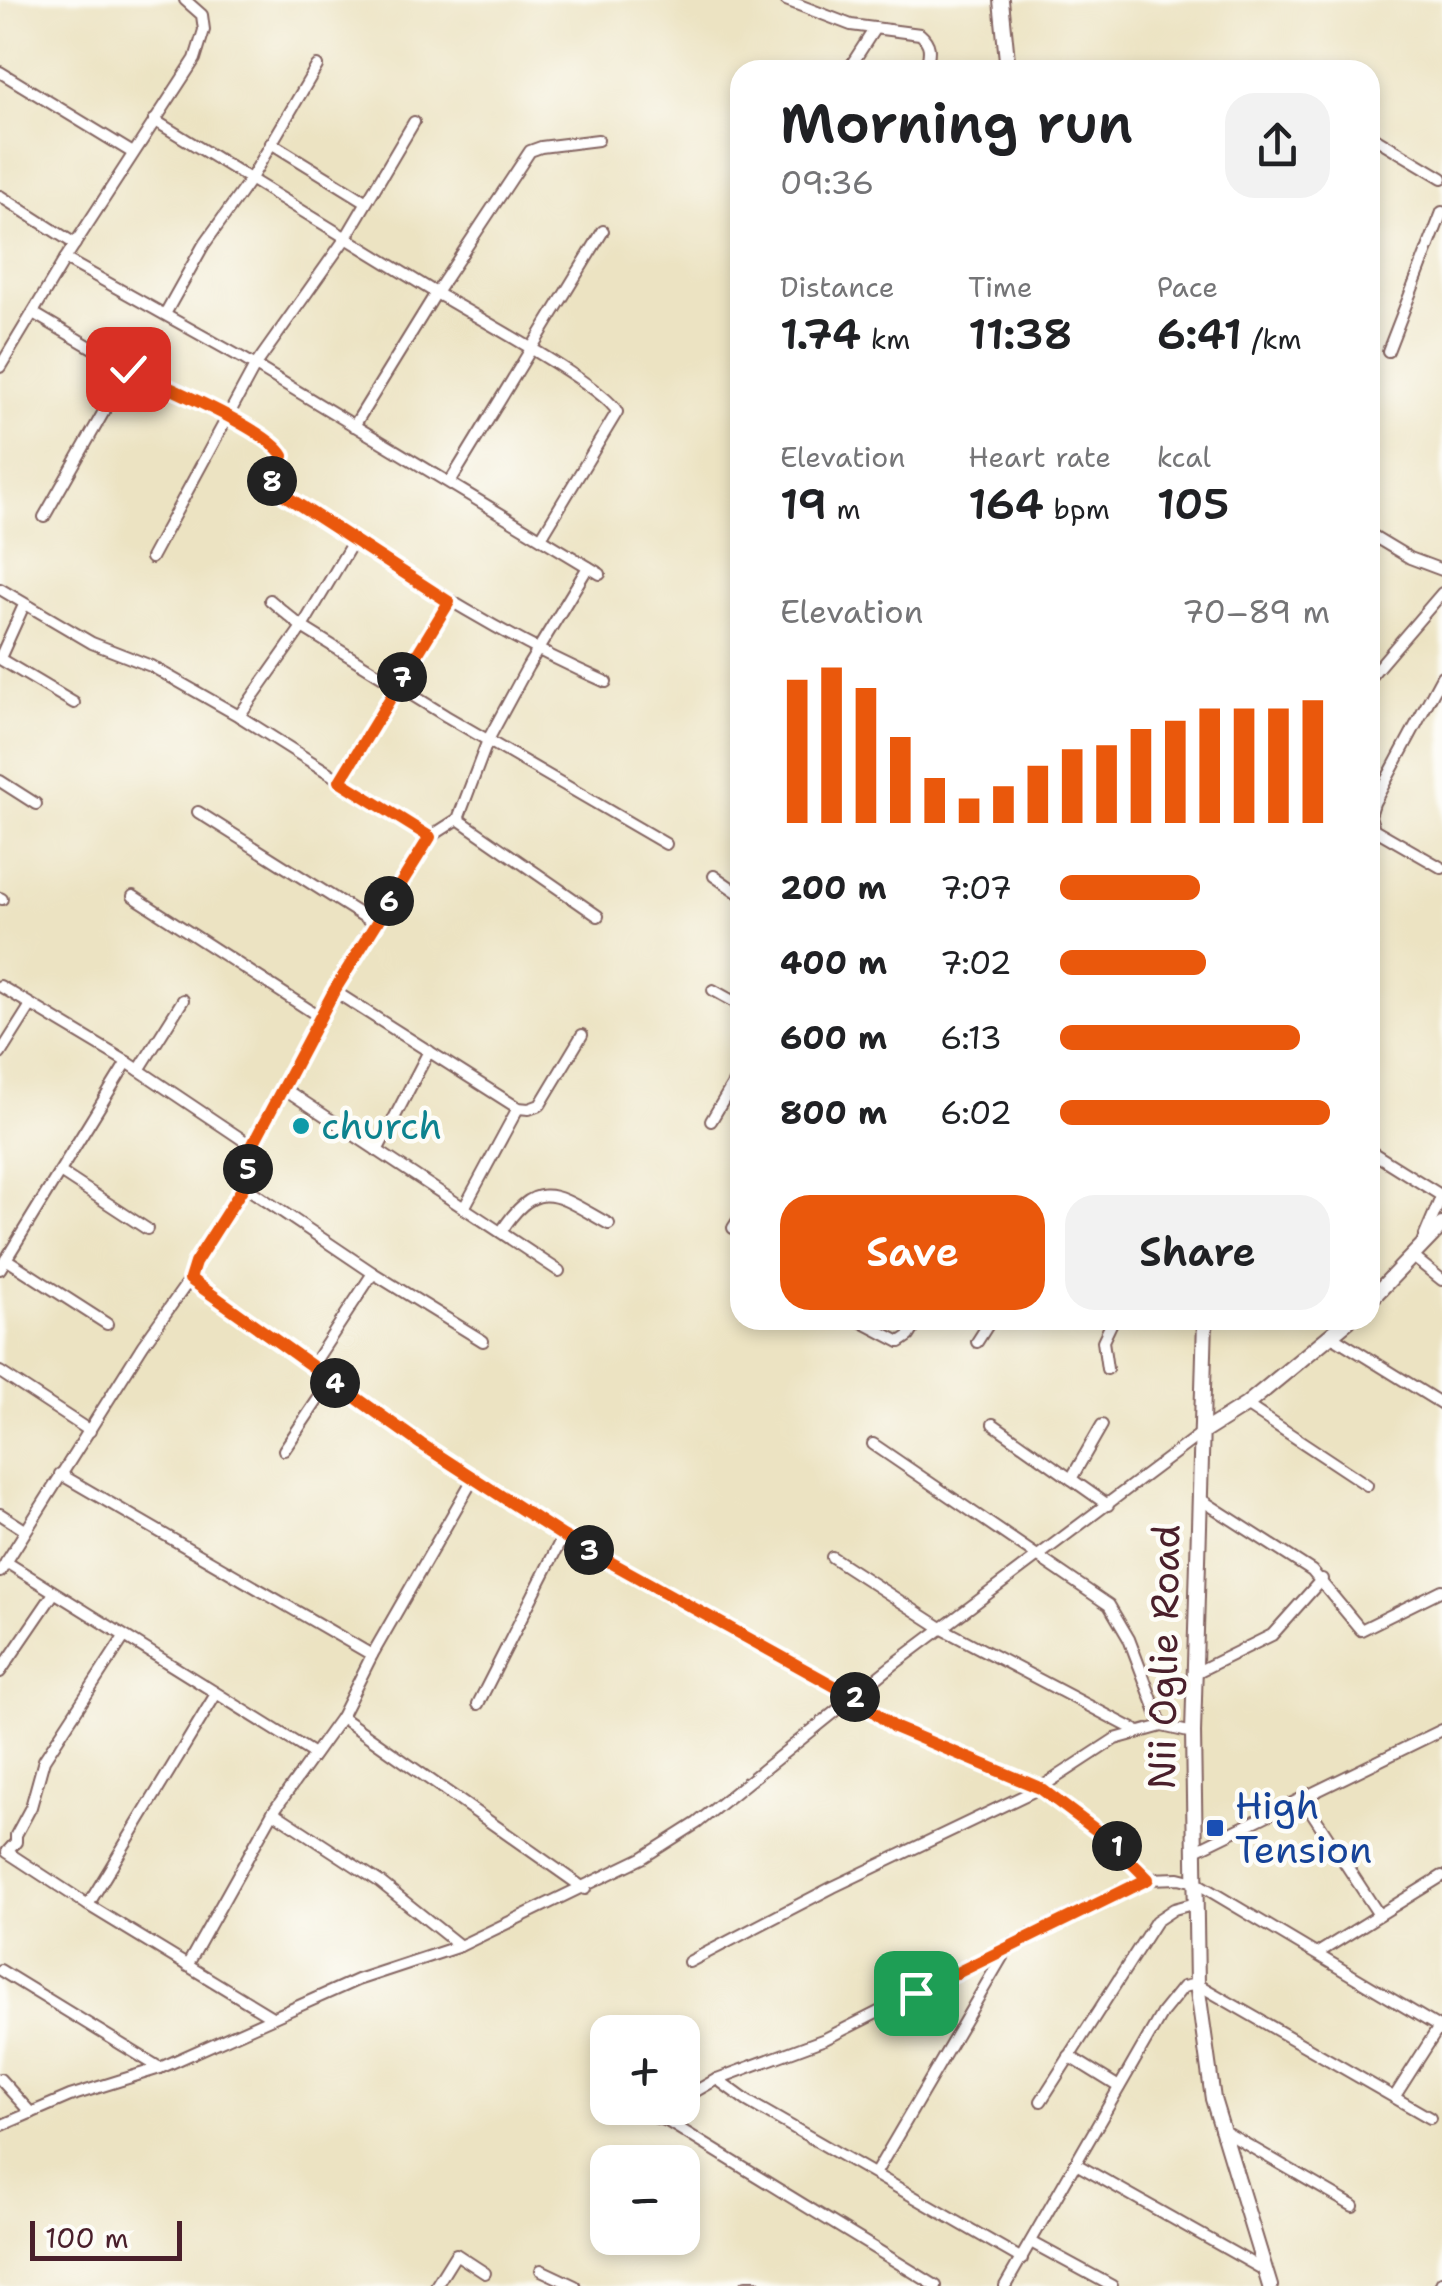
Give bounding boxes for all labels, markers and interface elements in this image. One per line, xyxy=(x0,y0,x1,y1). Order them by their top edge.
text: Morning run xyxy=(780,86,1133,160)
button: share xyxy=(1225,93,1330,198)
text: 09:36 xyxy=(780,161,874,204)
text: Distance xyxy=(780,268,895,306)
text: Time xyxy=(968,268,1033,306)
text: Pace xyxy=(1157,268,1218,306)
text: 1.74 xyxy=(780,306,861,362)
text: 11:38 xyxy=(968,306,1073,362)
text: 6:41 xyxy=(1157,306,1242,362)
text: km xyxy=(861,320,910,358)
text: /km xyxy=(1242,320,1302,358)
pin xyxy=(86,327,171,412)
icon: check xyxy=(101,342,156,397)
text: Elevation xyxy=(780,438,905,476)
text: Heart rate xyxy=(968,438,1111,476)
text: kcal xyxy=(1157,438,1211,476)
pin: 8 xyxy=(247,456,297,506)
text: 8 xyxy=(262,462,282,500)
text: 19 xyxy=(780,476,827,532)
text: 164 xyxy=(968,476,1044,532)
text: 105 xyxy=(1157,476,1229,532)
text: m xyxy=(827,490,861,528)
text: bpm xyxy=(1044,490,1110,528)
text: Elevation xyxy=(780,590,923,633)
text: 70–89 m xyxy=(1182,590,1330,633)
pin: 7 xyxy=(377,652,427,702)
text: 7 xyxy=(392,658,412,696)
text: 200 m xyxy=(780,866,887,909)
text: 7:07 xyxy=(940,866,1012,909)
pin: 6 xyxy=(364,876,414,926)
text: 6 xyxy=(379,882,399,920)
text: 400 m xyxy=(780,941,887,984)
text: 7:02 xyxy=(940,941,1012,984)
text: 600 m xyxy=(780,1016,887,1059)
text: 6:13 xyxy=(940,1016,1002,1059)
text: 800 m xyxy=(780,1091,887,1134)
text: 6:02 xyxy=(940,1091,1012,1134)
place label: church xyxy=(321,1100,442,1151)
marker: church xyxy=(290,1115,312,1137)
pin: 5 xyxy=(223,1144,273,1194)
text: 5 xyxy=(239,1150,257,1188)
button: Save xyxy=(780,1195,1045,1310)
button: Share xyxy=(1065,1195,1330,1310)
pin: 4 xyxy=(310,1358,360,1408)
text: 4 xyxy=(325,1364,345,1402)
street label: Nii Oglie Road xyxy=(1136,1524,1191,1790)
pin: 3 xyxy=(564,1525,614,1575)
text: 3 xyxy=(579,1531,599,1569)
pin: 2 xyxy=(830,1672,880,1722)
text: 2 xyxy=(845,1678,865,1716)
place label: High Tension xyxy=(1235,1780,1372,1875)
marker: High Tension xyxy=(1204,1817,1226,1839)
pin: 1 xyxy=(1092,1821,1142,1871)
text: 1 xyxy=(1111,1827,1123,1865)
pin xyxy=(874,1951,959,2036)
icon: arrive xyxy=(889,1966,944,2021)
map controls xyxy=(590,2015,700,2255)
button: + xyxy=(590,2015,700,2125)
button: − xyxy=(590,2145,700,2255)
scale bar xyxy=(30,2216,182,2260)
text: 100 m xyxy=(45,2219,129,2257)

